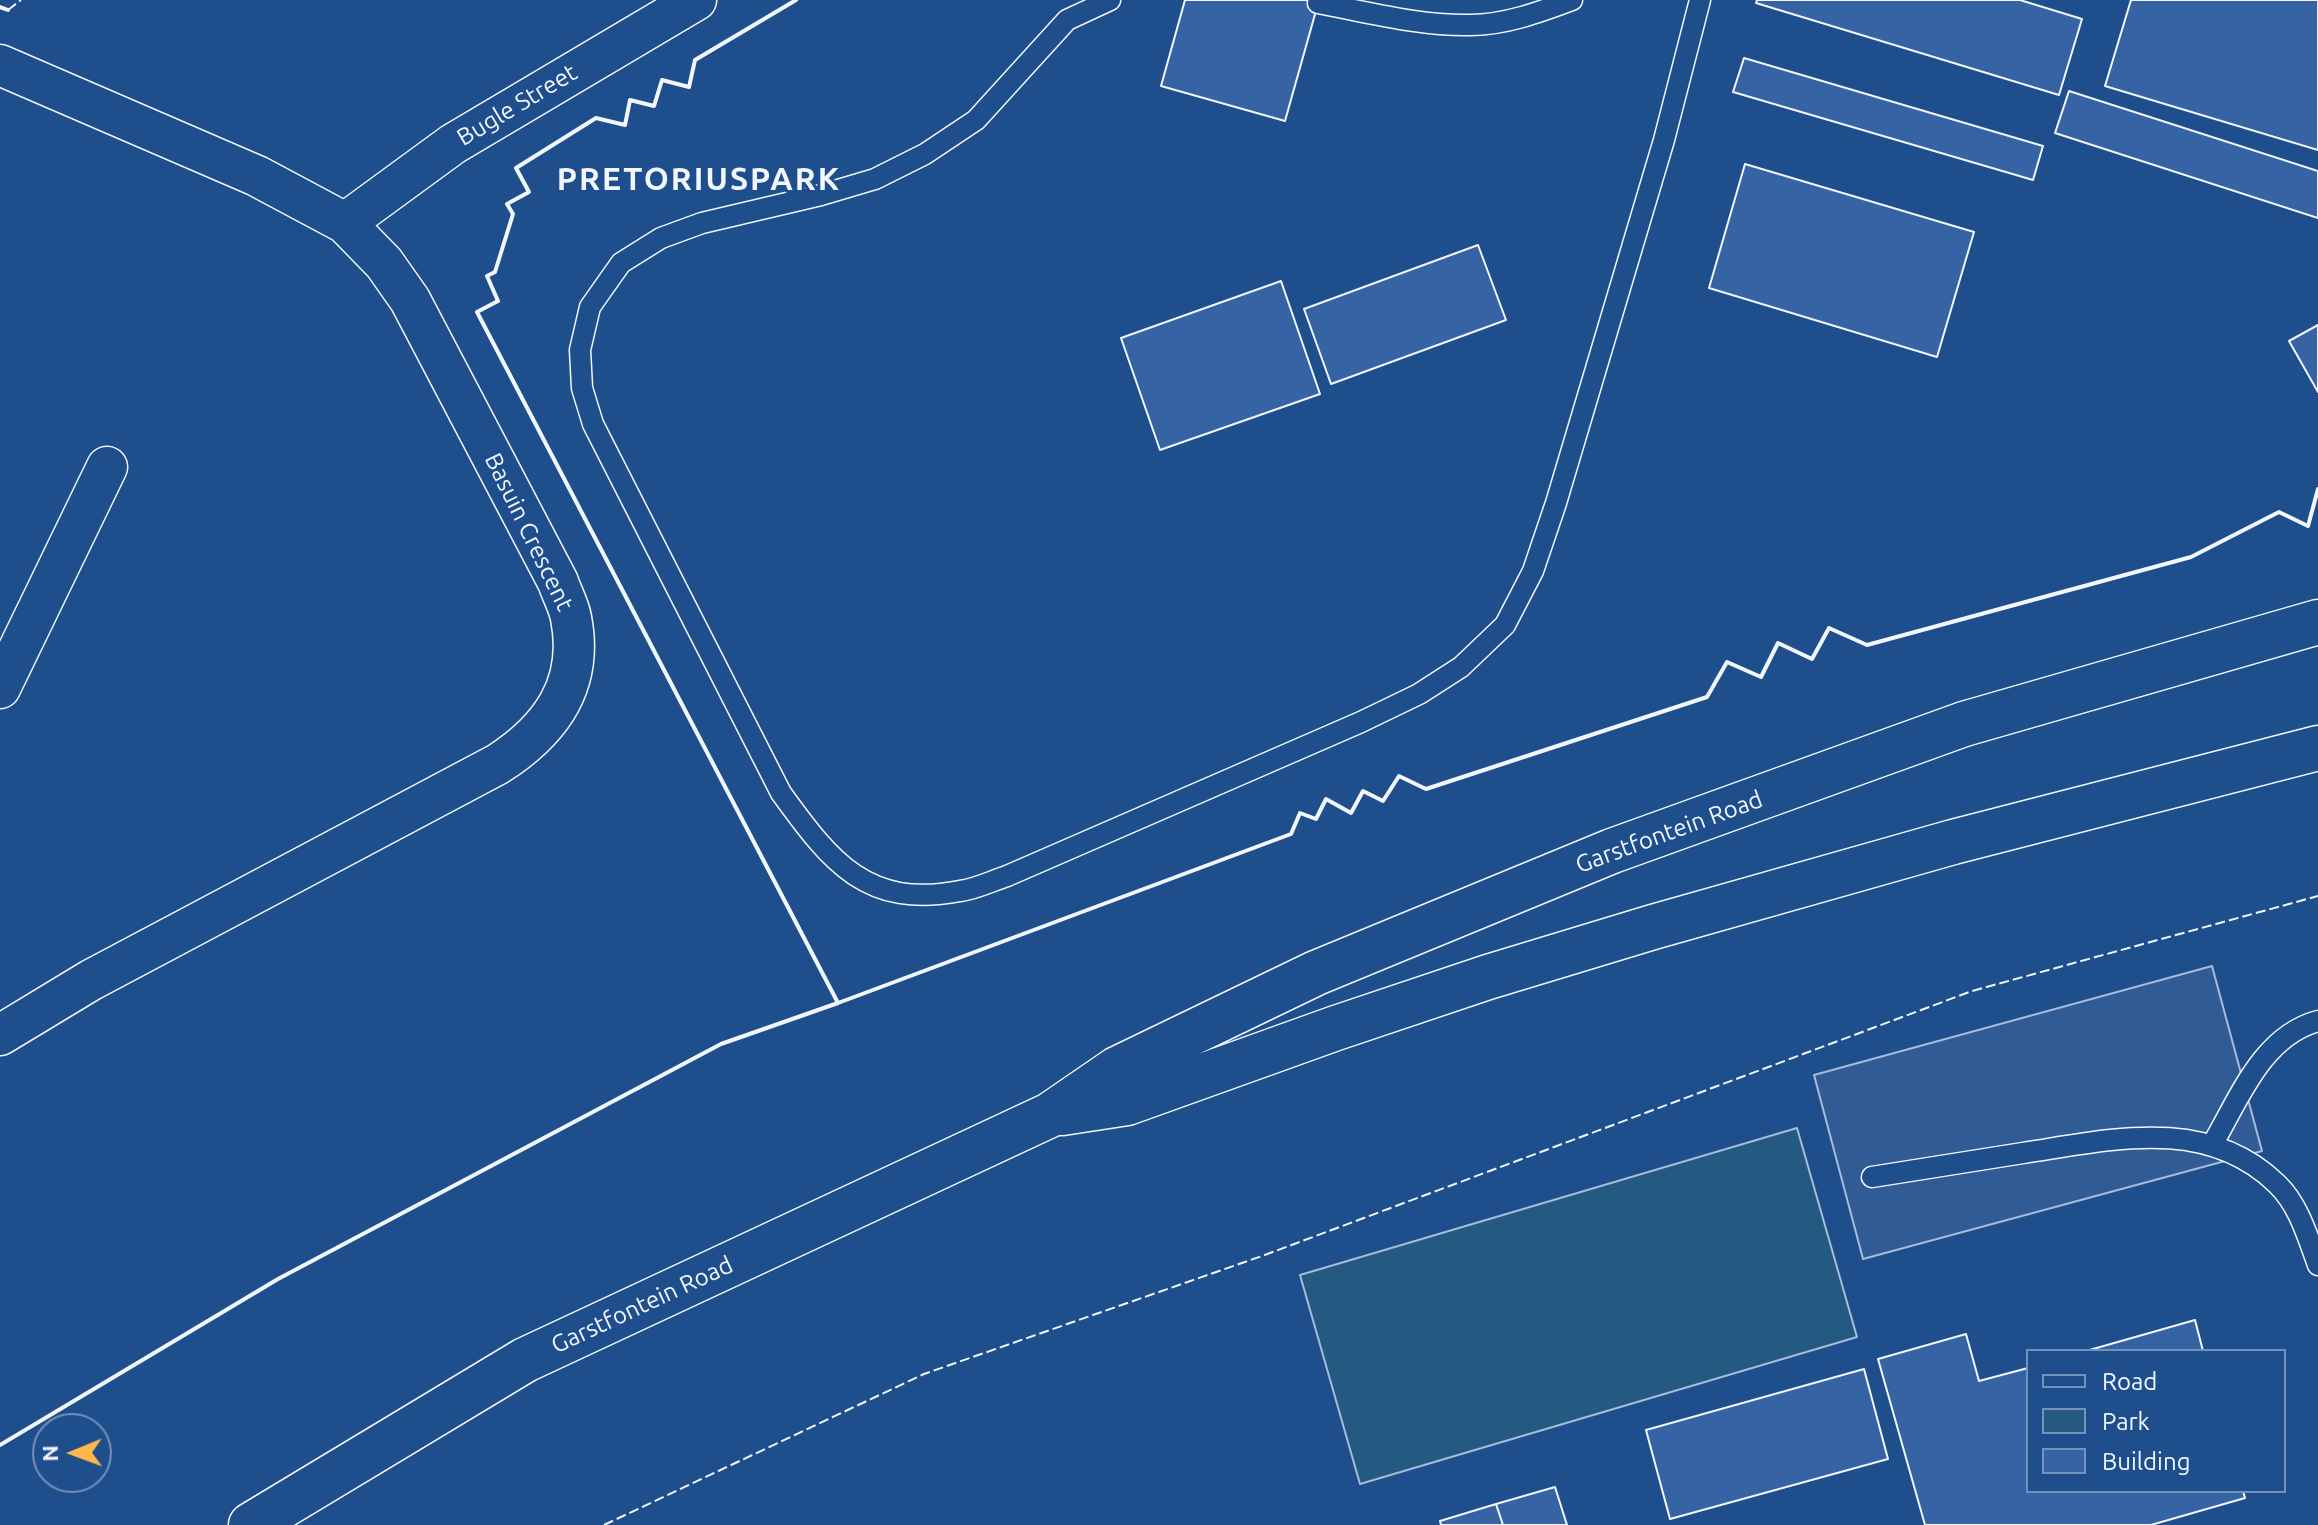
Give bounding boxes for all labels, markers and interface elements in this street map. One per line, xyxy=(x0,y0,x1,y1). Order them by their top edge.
street label: Bugle Street xyxy=(452,58,582,152)
district label: PRETORIUSPARK xyxy=(557,160,841,198)
street label: Basuin Crescent xyxy=(478,449,580,615)
street label: Garstfontein Road xyxy=(1571,785,1767,879)
street label: Garstfontein Road xyxy=(547,1250,737,1360)
legend xyxy=(2026,1349,2286,1493)
text: Road xyxy=(2102,1368,2157,1395)
text: Park xyxy=(2102,1408,2150,1435)
north arrow xyxy=(32,1413,112,1493)
text: N xyxy=(37,1445,62,1462)
text: Building xyxy=(2102,1448,2190,1475)

